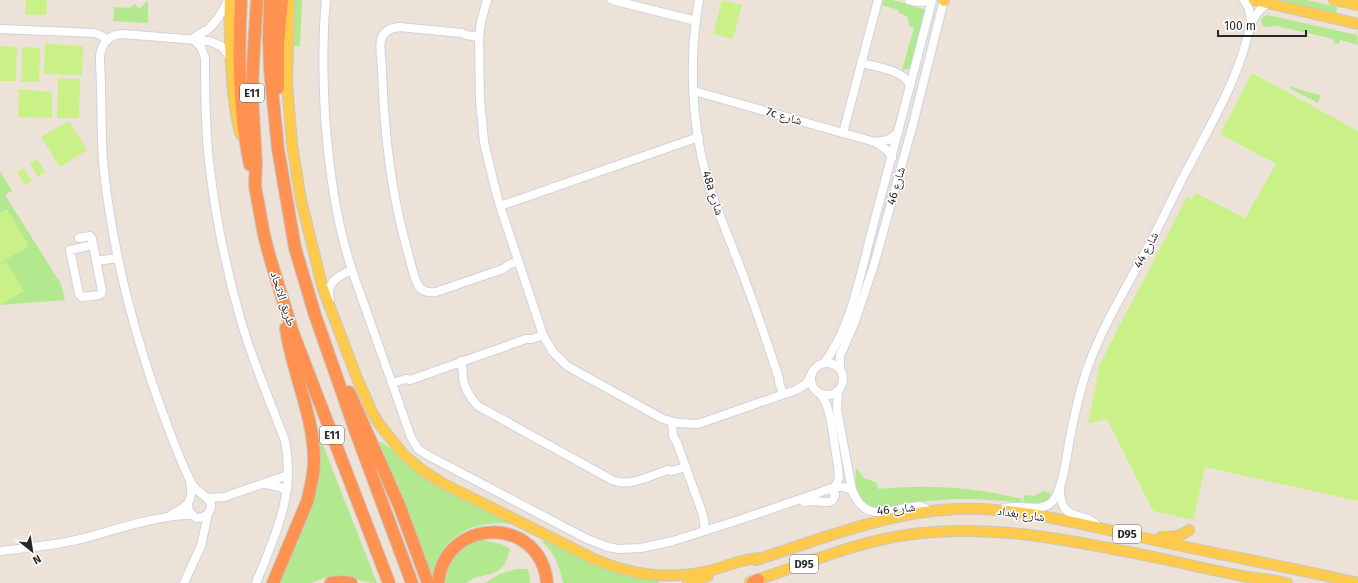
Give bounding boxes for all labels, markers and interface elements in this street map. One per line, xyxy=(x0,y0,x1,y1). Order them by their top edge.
scale bar xyxy=(1218,12,1306,38)
text: 100 m xyxy=(1224,19,1256,33)
road number: E11 xyxy=(240,84,264,102)
street label: 7c شارع xyxy=(764,104,804,129)
street label: شارع 46 xyxy=(884,165,909,207)
street label: 48a شارع xyxy=(698,169,727,217)
street label: شارع 44 xyxy=(1131,230,1162,271)
street label: طريق الاتحاد xyxy=(267,270,298,328)
road number: E11 xyxy=(320,426,344,444)
street label: شارع 46 xyxy=(876,500,916,519)
street label: شارع بغداد xyxy=(996,504,1046,525)
road number: D95 xyxy=(1113,525,1141,543)
north arrow xyxy=(12,531,52,571)
text: N xyxy=(30,552,43,567)
road number: D95 xyxy=(790,555,818,573)

